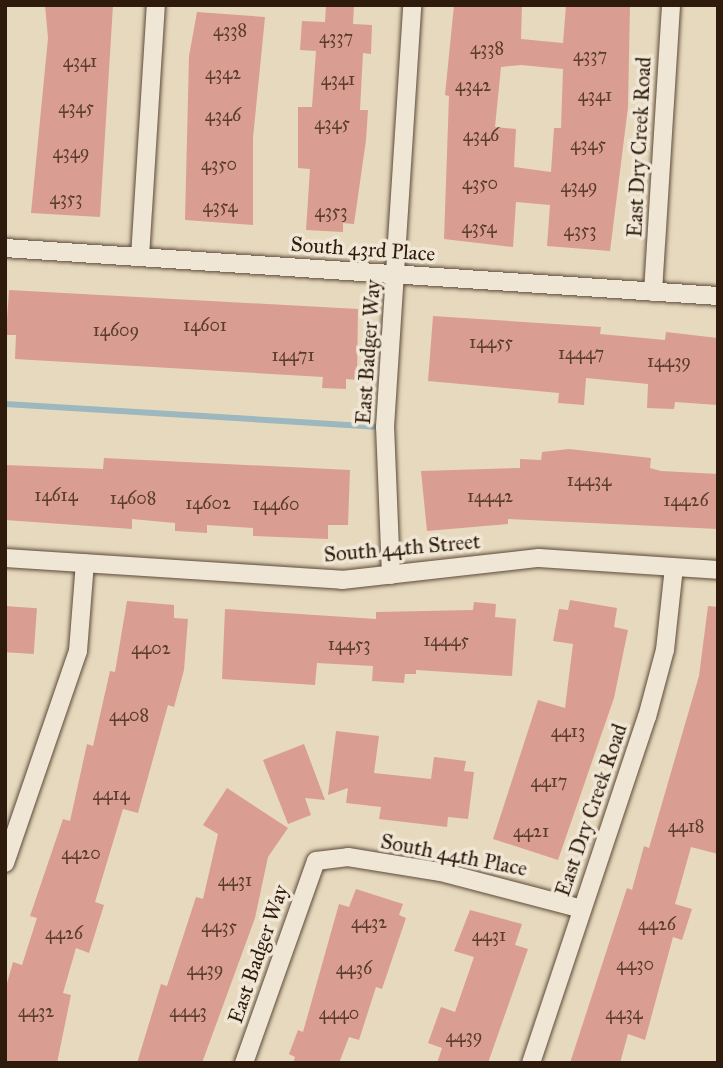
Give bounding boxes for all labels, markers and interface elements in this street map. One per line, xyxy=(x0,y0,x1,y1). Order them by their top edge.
house number: 4338 xyxy=(213,19,247,41)
house number: 4337 xyxy=(319,26,353,48)
house number: 4338 xyxy=(470,37,504,59)
house number: 4337 xyxy=(573,44,607,66)
house number: 4341 xyxy=(63,50,97,72)
street label: East Dry Creek Road xyxy=(622,56,656,238)
house number: 4342 xyxy=(205,62,241,84)
house number: 4341 xyxy=(321,68,355,90)
house number: 4342 xyxy=(455,74,491,96)
house number: 4341 xyxy=(578,84,612,106)
house number: 4345 xyxy=(58,96,94,118)
house number: 4346 xyxy=(205,104,241,126)
house number: 4345 xyxy=(314,112,350,134)
house number: 4346 xyxy=(463,124,499,146)
house number: 4345 xyxy=(570,133,606,155)
house number: 4349 xyxy=(53,141,89,163)
house number: 4350 xyxy=(201,153,237,175)
house number: 4350 xyxy=(462,172,498,194)
house number: 4349 xyxy=(561,175,597,197)
house number: 4353 xyxy=(50,187,82,209)
house number: 4354 xyxy=(202,195,238,217)
house number: 4353 xyxy=(315,200,347,222)
house number: 4354 xyxy=(461,216,497,238)
house number: 4353 xyxy=(564,219,596,241)
street label: South 43rd Place xyxy=(290,231,436,267)
street label: East Badger Way xyxy=(350,279,386,425)
house number: 14601 xyxy=(183,314,227,336)
house number: 14609 xyxy=(93,319,139,341)
house number: 14455 xyxy=(469,331,513,353)
house number: 14447 xyxy=(558,342,604,364)
house number: 14471 xyxy=(271,344,315,366)
house number: 14439 xyxy=(647,350,691,372)
house number: 14434 xyxy=(567,469,611,491)
house number: 14614 xyxy=(34,484,78,506)
house number: 14442 xyxy=(467,485,513,507)
house number: 14608 xyxy=(110,487,156,509)
house number: 14426 xyxy=(663,489,709,511)
house number: 14602 xyxy=(185,492,231,514)
house number: 14460 xyxy=(253,493,299,515)
street label: South 44th Street xyxy=(323,529,481,567)
house number: 14445 xyxy=(423,629,469,651)
house number: 14453 xyxy=(328,633,370,655)
house number: 4402 xyxy=(131,637,171,659)
house number: 4408 xyxy=(109,704,149,726)
street label: East Dry Creek Road xyxy=(550,720,632,900)
house number: 4413 xyxy=(551,720,585,742)
house number: 4417 xyxy=(531,770,567,792)
house number: 4414 xyxy=(92,783,130,805)
house number: 4418 xyxy=(668,815,704,837)
house number: 4421 xyxy=(513,820,549,842)
street label: South 44th Place xyxy=(379,828,529,882)
house number: 4420 xyxy=(61,842,101,864)
house number: 4431 xyxy=(218,869,252,891)
street label: East Badger Way xyxy=(222,881,294,1027)
house number: 4432 xyxy=(351,911,387,933)
house number: 4426 xyxy=(638,913,676,935)
house number: 4435 xyxy=(201,915,237,937)
house number: 4426 xyxy=(45,922,83,944)
house number: 4431 xyxy=(472,924,506,946)
house number: 4430 xyxy=(616,953,654,975)
house number: 4436 xyxy=(336,957,372,979)
house number: 4439 xyxy=(187,958,223,980)
house number: 4432 xyxy=(18,1000,54,1022)
house number: 4443 xyxy=(169,1000,207,1022)
house number: 4440 xyxy=(319,1002,359,1024)
house number: 4434 xyxy=(605,1002,643,1024)
house number: 4439 xyxy=(446,1025,482,1047)

